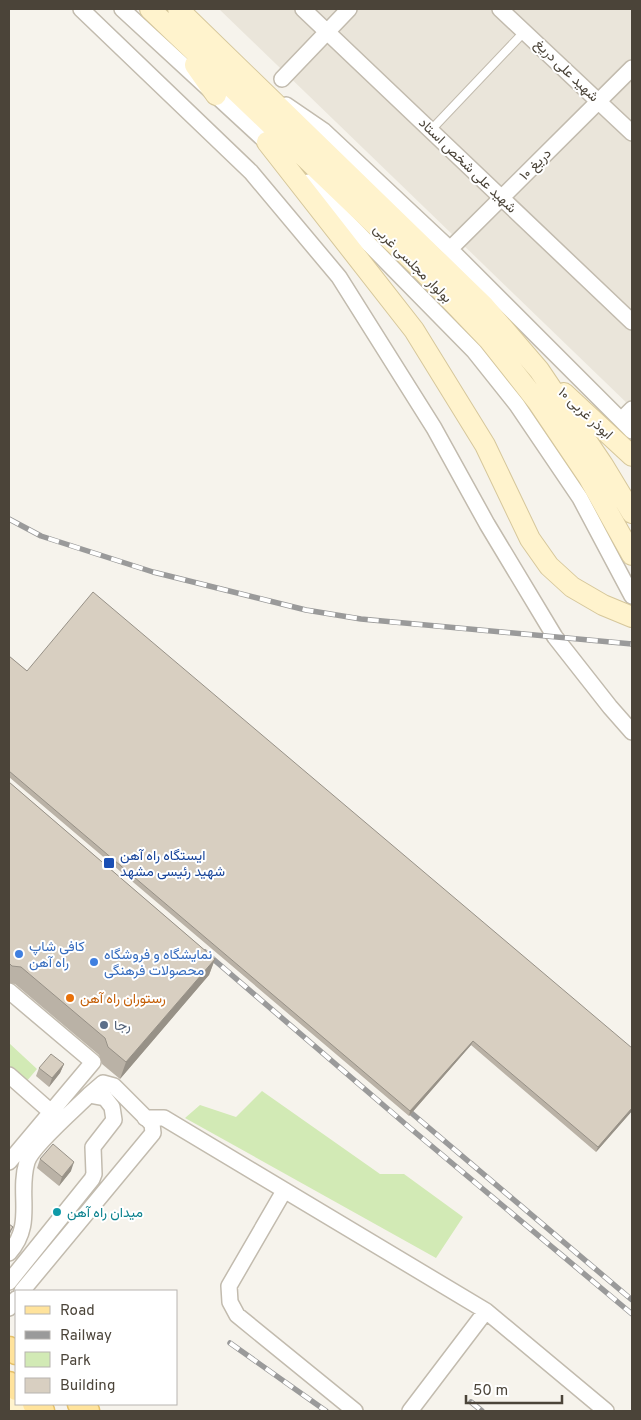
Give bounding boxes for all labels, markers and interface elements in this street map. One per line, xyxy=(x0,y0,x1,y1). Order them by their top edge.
street label: شهید علی دریغ xyxy=(530,36,602,107)
street label: شهید علی شخص استاد xyxy=(414,115,519,217)
street label: دریغ ۱۰ xyxy=(517,145,557,185)
street label: بولوار مجلسی غربی xyxy=(369,221,455,307)
street label: ابوذر غربی ۱۰ xyxy=(554,385,616,444)
place label: ایستگاه راه آهن شهید رئیسی مشهد xyxy=(120,848,225,881)
marker: ایستگاه راه آهن شهید رئیسی مشهد xyxy=(102,856,116,870)
place label: کافی شاپ راه آهن xyxy=(29,939,85,972)
place label: نمایشگاه و فروشگاه محصولات فرهنگی xyxy=(104,947,212,980)
marker: کافی شاپ راه آهن xyxy=(13,948,25,960)
marker: نمایشگاه و فروشگاه محصولات فرهنگی xyxy=(88,956,100,968)
place label: رستوران راه آهن xyxy=(80,991,166,1008)
marker: رستوران راه آهن xyxy=(64,992,76,1004)
place label: رجا xyxy=(114,1018,131,1035)
marker: رجا xyxy=(98,1019,110,1031)
place label: میدان راه آهن xyxy=(67,1205,143,1222)
marker: میدان راه آهن xyxy=(51,1206,63,1218)
legend xyxy=(15,1290,178,1405)
text: Road xyxy=(60,1302,95,1321)
text: Railway xyxy=(60,1327,112,1346)
text: Park xyxy=(60,1352,91,1371)
scale bar xyxy=(466,1372,562,1404)
text: Building xyxy=(60,1377,115,1396)
text: 50 m xyxy=(473,1382,508,1401)

